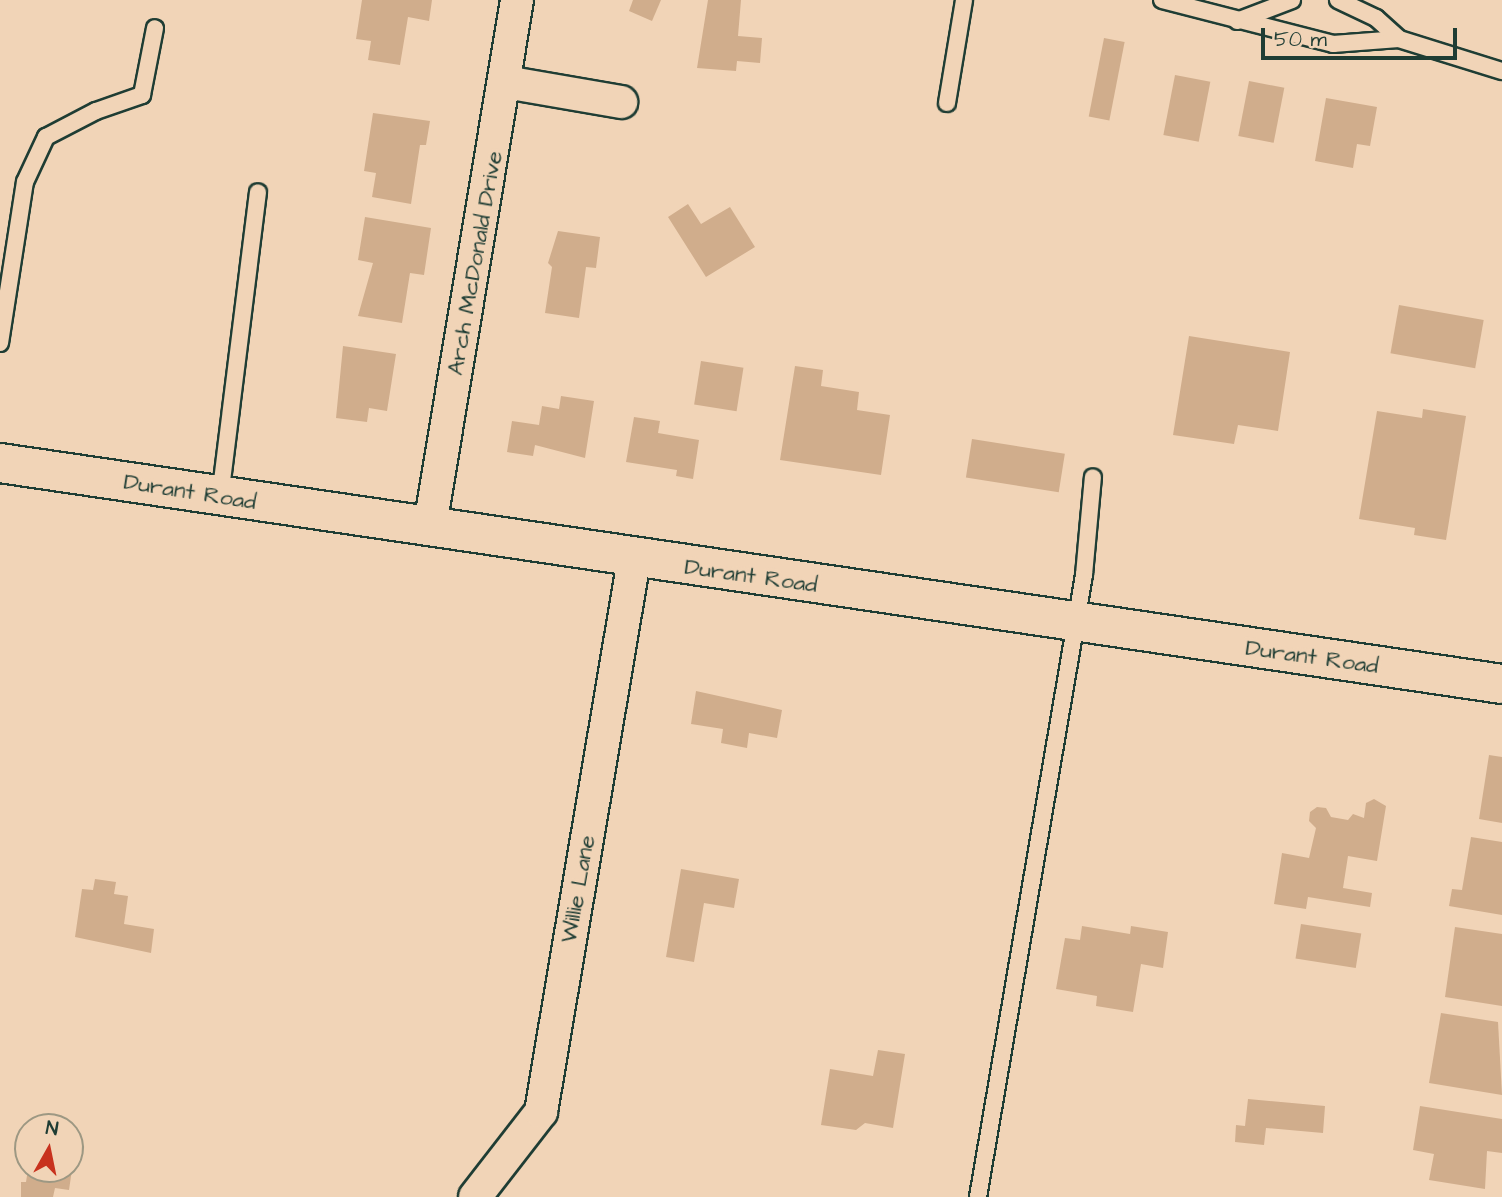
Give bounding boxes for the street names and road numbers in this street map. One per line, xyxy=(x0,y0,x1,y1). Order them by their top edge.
street label: Arch McDonald Drive xyxy=(442,149,508,377)
street label: Durant Road xyxy=(122,468,258,516)
street label: Durant Road xyxy=(683,553,819,599)
street label: Durant Road xyxy=(1244,634,1380,680)
street label: Willie Lane xyxy=(555,833,601,945)

